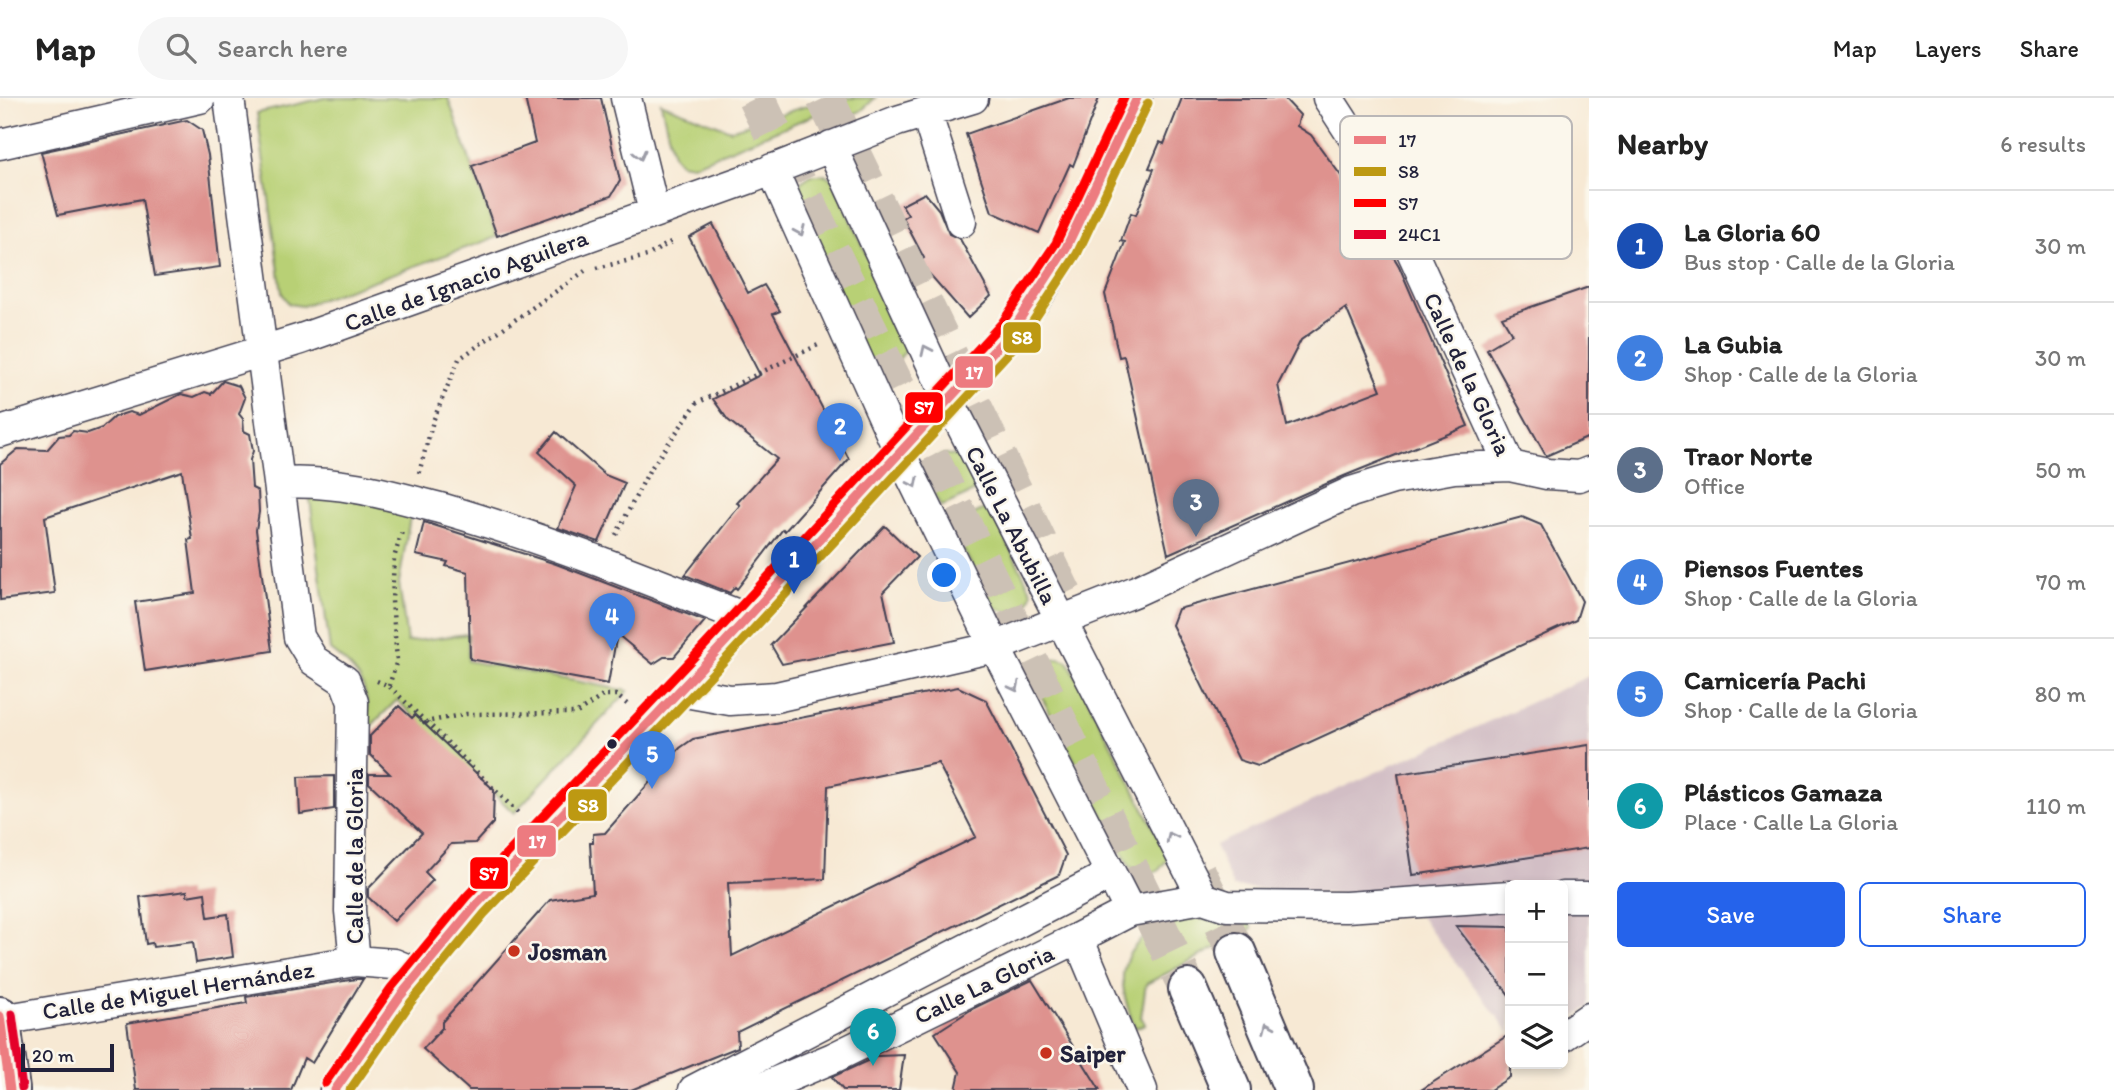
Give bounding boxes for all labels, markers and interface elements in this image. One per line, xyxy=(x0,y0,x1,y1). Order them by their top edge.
search box xyxy=(138,17,628,80)
text: Map xyxy=(35,29,96,68)
icon: search xyxy=(162,29,200,67)
text: Search here xyxy=(218,32,348,64)
text: Map xyxy=(1833,34,1877,63)
text: Layers xyxy=(1915,34,1982,63)
text: Share xyxy=(2020,34,2079,63)
legend xyxy=(1340,116,1572,259)
text: Nearby xyxy=(1617,125,1708,162)
text: 17 xyxy=(1398,129,1416,152)
text: 6 results xyxy=(2000,130,2086,158)
one-way arrow xyxy=(632,149,646,161)
text: S8 xyxy=(1398,160,1419,183)
text: S7 xyxy=(1398,192,1418,215)
text: La Gloria 60 xyxy=(1684,216,1821,248)
street label: Calle de Ignacio Aguilera xyxy=(340,222,592,338)
text: 24C1 xyxy=(1398,223,1441,246)
one-way arrow xyxy=(792,224,806,237)
text: 1 xyxy=(1635,232,1645,260)
text: 30 m xyxy=(2035,232,2086,260)
text: Bus stop · Calle de la Gloria xyxy=(1684,248,1955,276)
street label: Calle de la Gloria xyxy=(1418,288,1519,461)
line badge: S8 xyxy=(1002,321,1042,354)
text: S8 xyxy=(1011,326,1033,349)
text: La Gubia xyxy=(1684,328,1782,360)
text: 2 xyxy=(1634,344,1646,372)
text: 30 m xyxy=(2035,344,2086,372)
one-way arrow xyxy=(920,345,934,357)
line badge: 17 xyxy=(954,355,994,389)
text: Shop · Calle de la Gloria xyxy=(1684,360,1918,388)
text: 17 xyxy=(965,361,984,384)
line badge: S7 xyxy=(904,391,944,424)
text: S7 xyxy=(914,396,935,419)
pin: 2 xyxy=(817,403,863,461)
text: Traor Norte xyxy=(1684,440,1813,472)
street label: Calle La Abubilla xyxy=(960,441,1065,610)
text: 3 xyxy=(1634,456,1646,484)
text: 50 m xyxy=(2035,456,2086,484)
text: Office xyxy=(1684,472,1745,500)
one-way arrow xyxy=(906,476,920,488)
pin: 3 xyxy=(1173,479,1219,537)
pin: 1 xyxy=(771,536,817,594)
text: Piensos Fuentes xyxy=(1684,552,1863,584)
your location xyxy=(927,558,961,592)
text: 4 xyxy=(1633,568,1647,596)
text: 70 m xyxy=(2036,568,2086,596)
text: Shop · Calle de la Gloria xyxy=(1684,584,1918,612)
pin: 4 xyxy=(589,593,635,651)
text: Carnicería Pachi xyxy=(1684,664,1866,696)
one-way arrow xyxy=(1007,680,1020,692)
text: 5 xyxy=(1634,680,1646,708)
text: 80 m xyxy=(2035,680,2086,708)
text: Shop · Calle de la Gloria xyxy=(1684,696,1918,724)
pin: 5 xyxy=(629,731,675,789)
unlabelled marker xyxy=(605,737,619,751)
street label: Calle de la Gloria xyxy=(340,767,369,944)
text: Plásticos Gamaza xyxy=(1684,776,1882,808)
line badge: S8 xyxy=(567,788,608,822)
text: 6 xyxy=(1634,792,1646,820)
text: 110 m xyxy=(2026,792,2086,820)
text: S8 xyxy=(577,794,599,817)
text: Place · Calle La Gloria xyxy=(1684,808,1898,836)
line badge: 17 xyxy=(516,824,557,858)
text: 17 xyxy=(528,830,547,853)
one-way arrow xyxy=(1166,832,1180,844)
line badge: S7 xyxy=(469,856,509,890)
text: S7 xyxy=(479,862,500,885)
map controls xyxy=(1505,880,1568,1069)
button: + xyxy=(1505,880,1568,943)
button: Save xyxy=(1617,882,1845,947)
button: Share xyxy=(1859,882,2086,947)
place label: Josman xyxy=(527,937,607,966)
street label: Calle La Gloria xyxy=(910,938,1059,1030)
marker: Josman xyxy=(506,943,522,959)
button: − xyxy=(1505,943,1568,1006)
street label: Calle de Miguel Hernández xyxy=(40,954,316,1026)
button: layers xyxy=(1505,1006,1568,1069)
pin: 6 xyxy=(850,1008,896,1066)
one-way arrow xyxy=(1262,1022,1276,1034)
place label: Saiper xyxy=(1060,1039,1126,1069)
scale bar xyxy=(21,1041,114,1073)
text: 20 m xyxy=(32,1044,74,1067)
marker: Saiper xyxy=(1038,1045,1054,1061)

